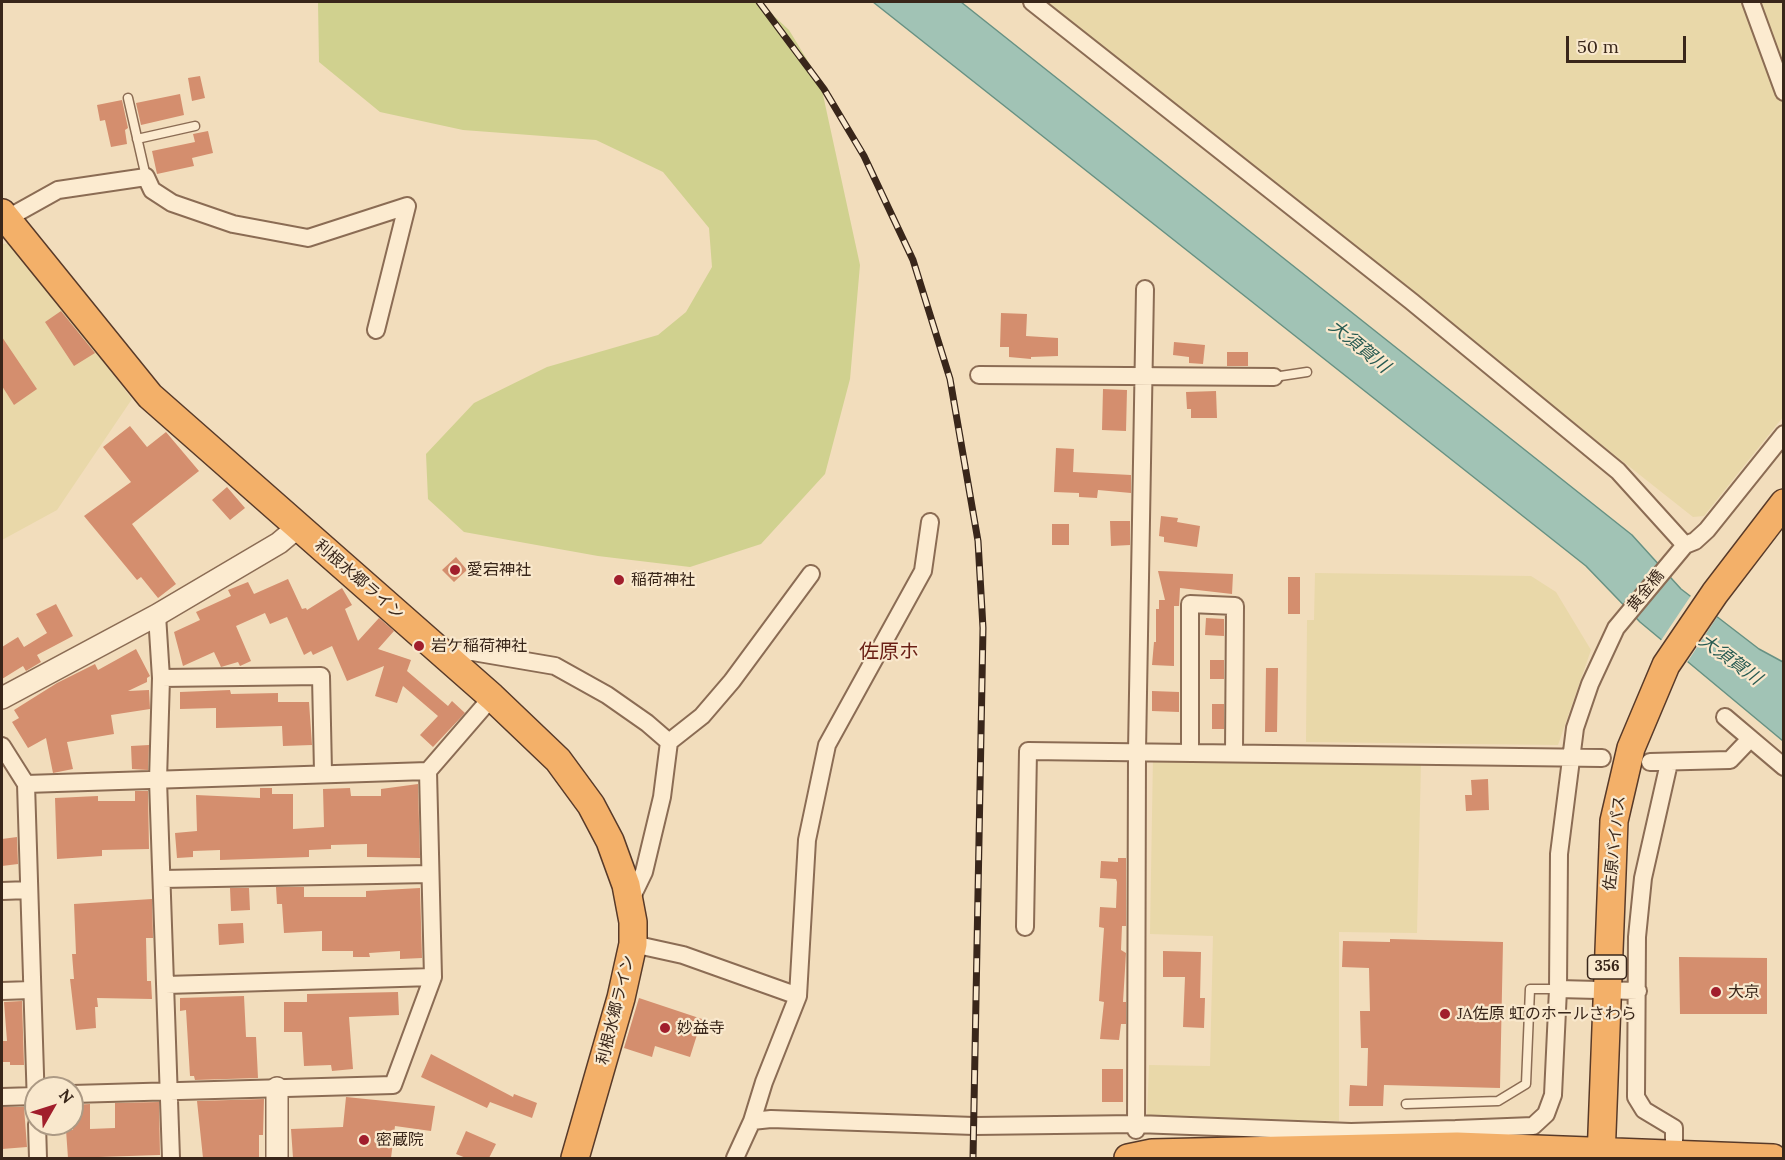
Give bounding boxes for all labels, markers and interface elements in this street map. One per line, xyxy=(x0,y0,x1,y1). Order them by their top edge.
scale bar xyxy=(1569,24,1689,62)
text: 50 m xyxy=(1577,35,1619,58)
water label: 大須賀川 xyxy=(1324,316,1394,378)
street label: 利根水郷ライン xyxy=(310,536,408,624)
place label: 愛宕神社 xyxy=(467,560,531,580)
marker: 愛宕神社 xyxy=(448,563,462,577)
street label: 黄金橋 xyxy=(1623,566,1669,616)
place label: 稲荷神社 xyxy=(631,570,695,590)
marker: 稲荷神社 xyxy=(612,573,626,587)
water label: 大須賀川 xyxy=(1695,630,1765,690)
place label: 岩ケ稲荷神社 xyxy=(431,636,527,656)
marker: 岩ケ稲荷神社 xyxy=(412,639,426,653)
district label: 佐原ホ xyxy=(859,640,919,664)
street label: 佐原バイパス xyxy=(1600,794,1630,892)
street label: 利根水郷ライン xyxy=(593,953,639,1067)
road number: 356 xyxy=(1588,955,1626,979)
place label: 大京 xyxy=(1728,982,1760,1002)
marker: 大京 xyxy=(1709,985,1723,999)
place label: JA佐原 虹のホールさわら xyxy=(1457,1004,1637,1024)
marker: JA佐原 虹のホールさわら xyxy=(1438,1007,1452,1021)
place label: 妙益寺 xyxy=(677,1018,725,1038)
marker: 妙益寺 xyxy=(658,1021,672,1035)
north arrow xyxy=(24,1076,84,1136)
text: N xyxy=(55,1085,78,1107)
place label: 密蔵院 xyxy=(376,1130,424,1150)
marker: 密蔵院 xyxy=(357,1133,371,1147)

